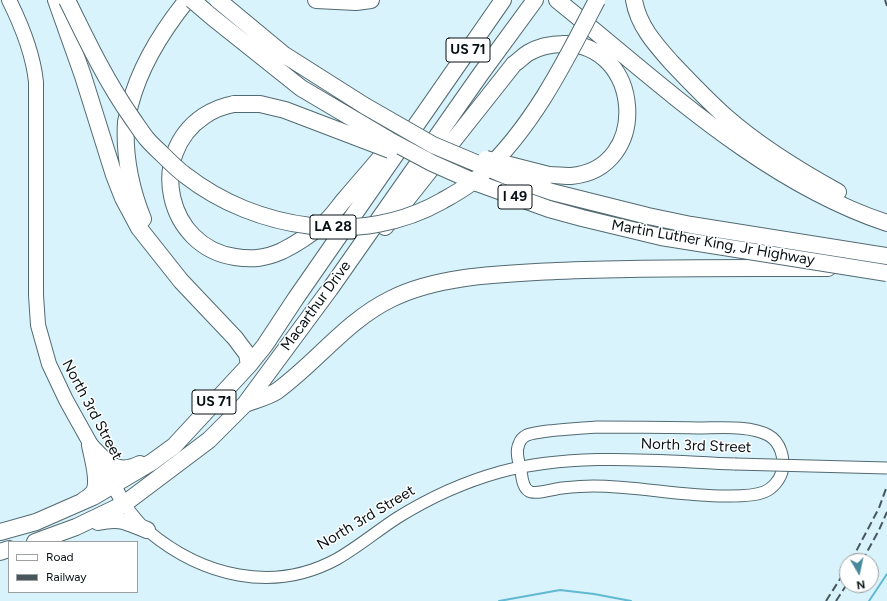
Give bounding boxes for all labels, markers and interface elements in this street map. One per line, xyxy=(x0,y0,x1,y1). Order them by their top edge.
road number: US 71 xyxy=(446,38,490,62)
road number: I 49 xyxy=(498,185,532,209)
road number: LA 28 xyxy=(310,215,356,239)
street label: Martin Luther King, Jr Highway xyxy=(610,216,816,270)
street label: Macarthur Drive xyxy=(277,257,355,355)
street label: North 3rd Street xyxy=(58,357,126,463)
road number: US 71 xyxy=(192,390,236,414)
street label: North 3rd Street xyxy=(640,435,752,457)
street label: North 3rd Street xyxy=(314,482,418,554)
legend xyxy=(8,541,138,593)
text: Road xyxy=(46,550,74,564)
north arrow xyxy=(839,553,879,593)
text: Railway xyxy=(46,570,87,584)
text: N xyxy=(856,577,866,591)

